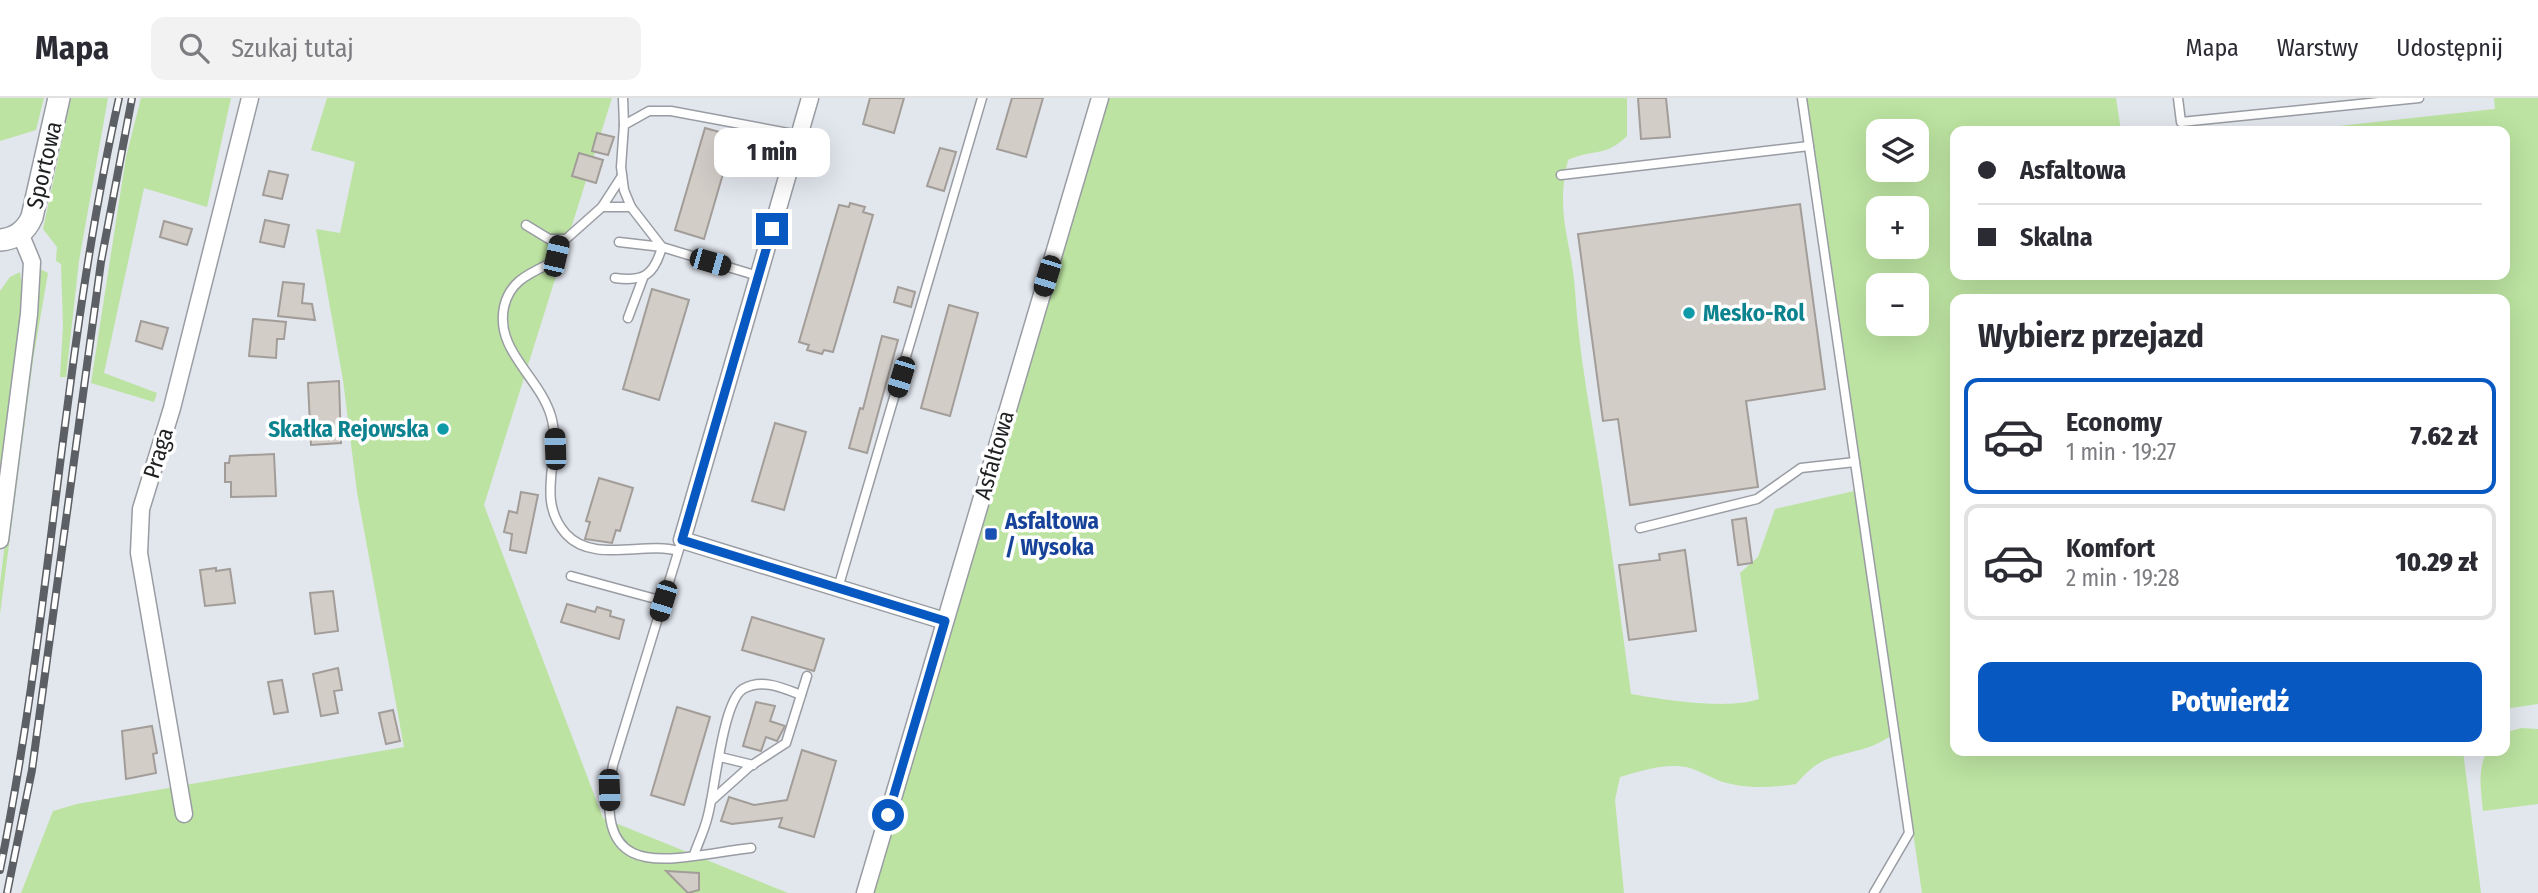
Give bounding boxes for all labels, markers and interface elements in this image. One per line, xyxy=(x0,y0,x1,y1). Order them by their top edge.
search box xyxy=(151,17,641,80)
text: Mapa xyxy=(35,28,109,68)
icon: search xyxy=(175,29,213,67)
text: Szukaj tutaj xyxy=(231,33,354,64)
text: Mapa xyxy=(2186,34,2239,62)
text: Warstwy xyxy=(2277,34,2358,62)
text: Udostępnij xyxy=(2396,34,2503,62)
street label: Sportowa xyxy=(20,118,68,212)
map controls xyxy=(1866,119,1929,336)
button: layers xyxy=(1866,119,1929,182)
callout: 1 min xyxy=(714,128,830,176)
text: 1 min xyxy=(747,138,797,166)
text: Asfaltowa xyxy=(2020,155,2126,186)
button: + xyxy=(1866,196,1929,259)
route end xyxy=(756,213,788,245)
text: Skalna xyxy=(2020,222,2093,253)
car xyxy=(542,233,571,279)
car xyxy=(687,246,734,278)
car xyxy=(1031,253,1064,299)
button: − xyxy=(1866,273,1929,336)
place label: Mesko-Rol xyxy=(1703,299,1805,327)
marker: Mesko-Rol xyxy=(1681,305,1697,321)
text: Wybierz przejazd xyxy=(1978,317,2204,355)
car xyxy=(885,354,918,400)
icon: car xyxy=(1982,405,2045,468)
street label: Asfaltowa xyxy=(968,407,1020,503)
text: Economy xyxy=(2066,407,2162,438)
place label: Skałka Rejowska xyxy=(268,415,429,443)
marker: Skałka Rejowska xyxy=(435,421,451,437)
text: 7.62 zł xyxy=(2410,421,2478,452)
street label: Praga xyxy=(137,424,179,482)
car xyxy=(544,428,567,470)
text: 1 min · 19:27 xyxy=(2066,438,2176,466)
place label: Asfaltowa / Wysoka xyxy=(1004,507,1099,561)
marker: Asfaltowa / Wysoka xyxy=(983,526,999,542)
icon: car xyxy=(1982,531,2045,594)
text: Komfort xyxy=(2066,533,2155,564)
text: 10.29 zł xyxy=(2396,547,2478,578)
text: 2 min · 19:28 xyxy=(2066,564,2180,592)
car xyxy=(647,578,680,624)
button: Potwierdź xyxy=(1978,662,2482,742)
car xyxy=(598,769,621,811)
route start xyxy=(872,799,904,831)

